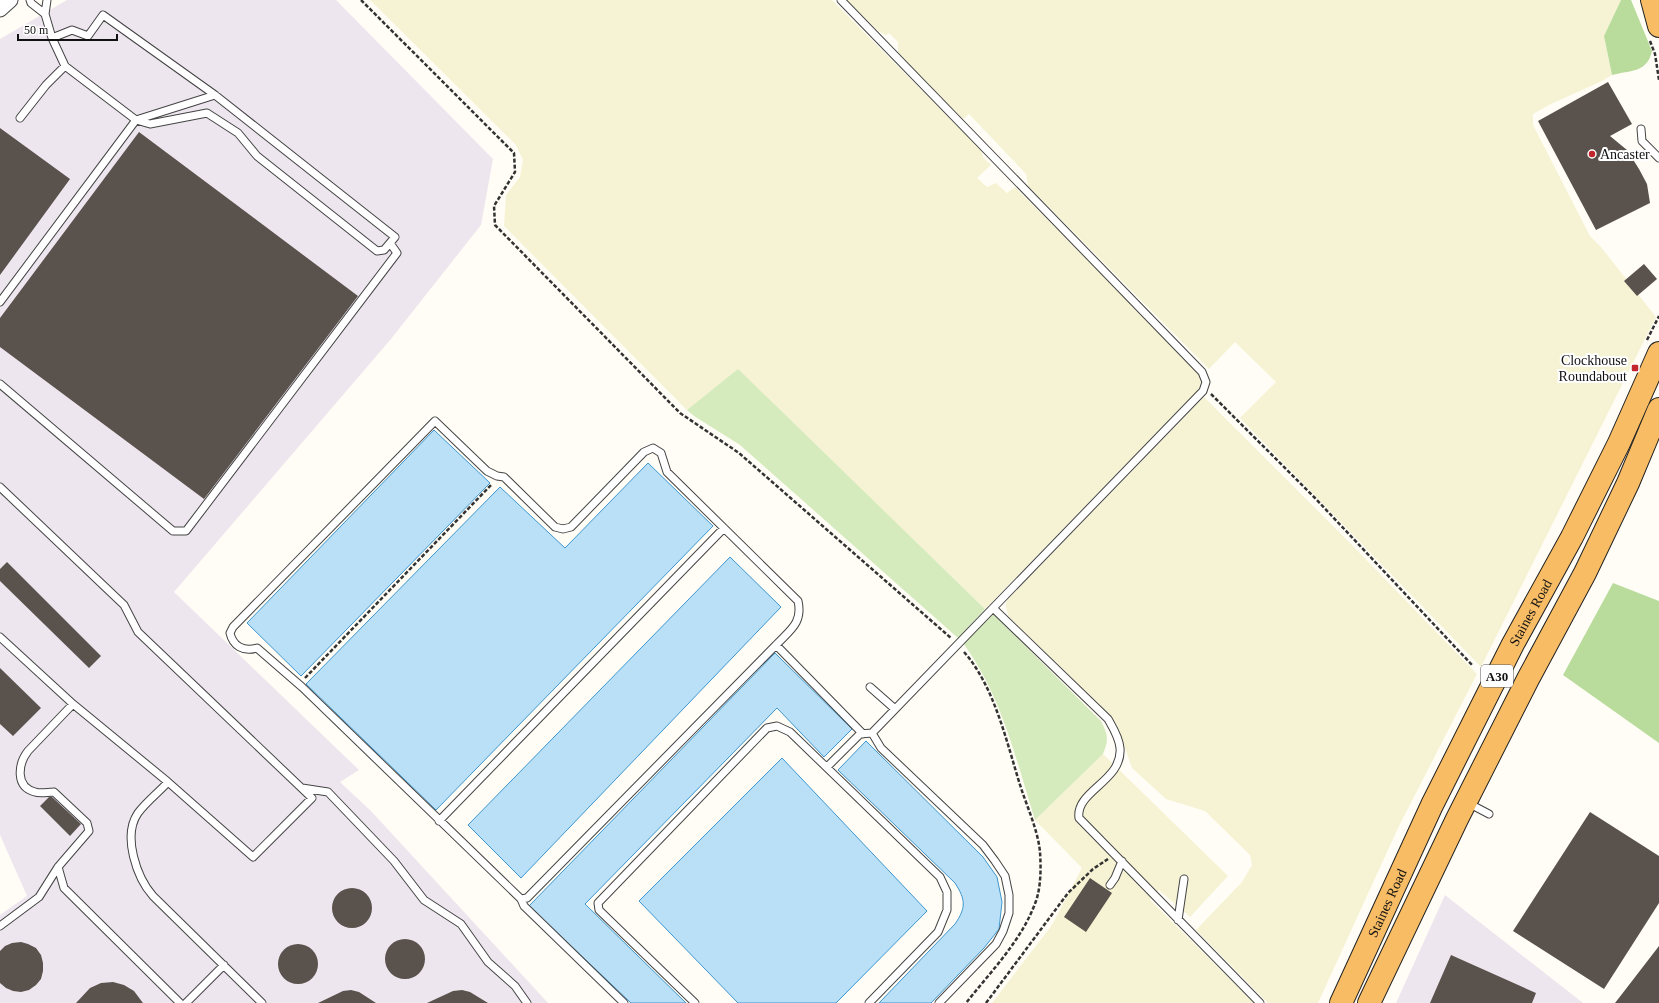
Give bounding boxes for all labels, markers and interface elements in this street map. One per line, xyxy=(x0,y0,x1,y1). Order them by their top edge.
scale bar xyxy=(18,16,117,42)
text: 50 m xyxy=(24,23,49,37)
place label: Ancaster xyxy=(1600,147,1650,162)
marker: Ancaster xyxy=(1587,149,1597,159)
place label: Clockhouse Roundabout xyxy=(1559,353,1627,384)
marker: Clockhouse Roundabout xyxy=(1630,363,1640,373)
street label: Staines Road xyxy=(1506,577,1555,648)
road number: A30 xyxy=(1481,665,1513,687)
street label: Staines Road xyxy=(1365,867,1409,940)

